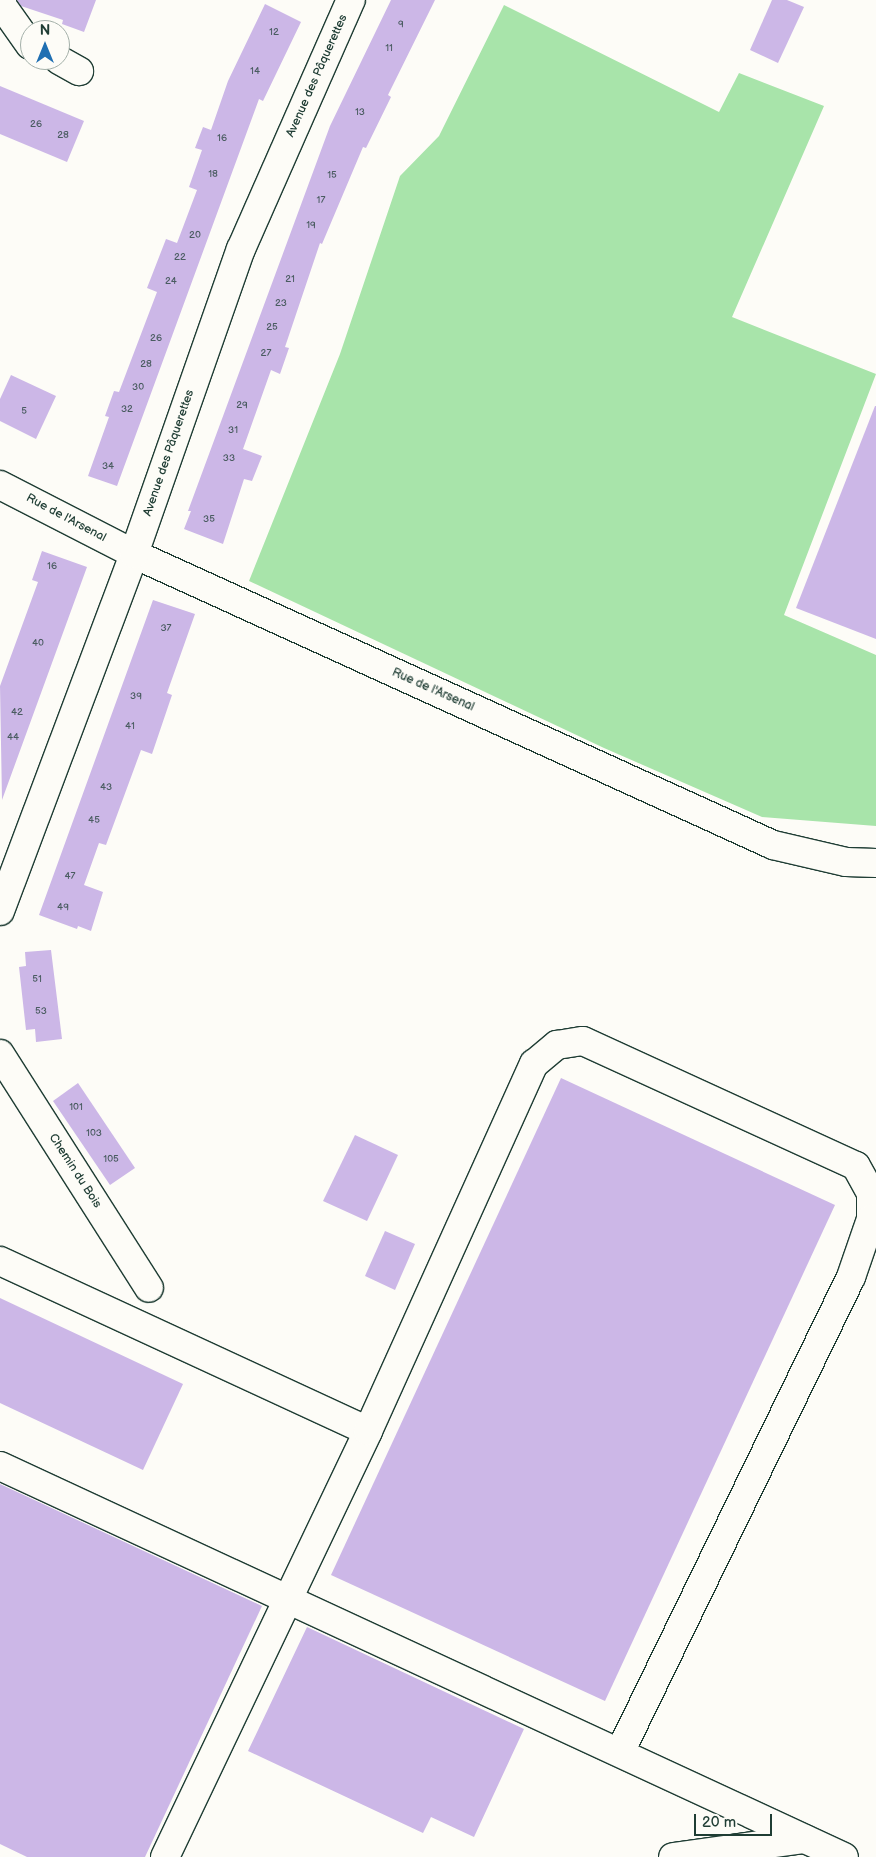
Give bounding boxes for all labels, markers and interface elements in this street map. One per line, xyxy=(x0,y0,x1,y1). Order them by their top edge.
street label: Avenue des Pâquerettes xyxy=(283,12,351,140)
house number: 9 xyxy=(398,19,404,31)
north arrow xyxy=(20,20,70,70)
text: N xyxy=(40,22,50,39)
house number: 12 xyxy=(269,27,279,39)
house number: 11 xyxy=(385,43,393,55)
house number: 14 xyxy=(250,66,260,78)
house number: 13 xyxy=(355,107,365,119)
house number: 26 xyxy=(30,119,42,131)
house number: 28 xyxy=(57,130,69,142)
house number: 16 xyxy=(217,133,227,145)
house number: 18 xyxy=(208,169,218,181)
house number: 15 xyxy=(327,170,337,182)
house number: 17 xyxy=(317,195,325,207)
house number: 19 xyxy=(306,220,316,232)
house number: 20 xyxy=(189,230,201,242)
house number: 22 xyxy=(174,252,186,264)
house number: 21 xyxy=(285,274,295,286)
house number: 24 xyxy=(165,276,177,288)
house number: 23 xyxy=(275,298,287,310)
house number: 25 xyxy=(266,322,278,334)
house number: 26 xyxy=(150,333,162,345)
house number: 27 xyxy=(261,348,271,360)
house number: 28 xyxy=(140,359,152,371)
house number: 30 xyxy=(132,382,144,394)
street label: Avenue des Pâquerettes xyxy=(141,388,197,518)
house number: 29 xyxy=(236,400,248,412)
house number: 32 xyxy=(121,404,133,416)
house number: 5 xyxy=(21,406,27,418)
house number: 31 xyxy=(228,425,238,437)
house number: 33 xyxy=(223,453,235,465)
house number: 34 xyxy=(102,461,114,473)
street label: Rue de l'Arsenal xyxy=(24,491,108,545)
house number: 35 xyxy=(203,514,215,526)
house number: 16 xyxy=(47,561,57,573)
house number: 37 xyxy=(160,623,172,635)
house number: 40 xyxy=(32,638,44,650)
street label: Rue de l'Arsenal xyxy=(390,665,476,715)
house number: 39 xyxy=(130,691,142,703)
house number: 42 xyxy=(11,707,23,719)
house number: 41 xyxy=(125,721,135,733)
house number: 44 xyxy=(7,732,19,744)
house number: 43 xyxy=(100,782,112,794)
house number: 45 xyxy=(88,815,100,827)
house number: 47 xyxy=(64,871,76,883)
house number: 49 xyxy=(57,902,69,914)
house number: 51 xyxy=(32,974,42,986)
house number: 53 xyxy=(35,1006,47,1018)
house number: 101 xyxy=(69,1102,83,1114)
house number: 103 xyxy=(86,1128,102,1140)
street label: Chemin du Bois xyxy=(46,1131,104,1211)
house number: 105 xyxy=(103,1154,119,1166)
scale bar xyxy=(696,1804,774,1836)
text: 20 m xyxy=(702,1813,736,1832)

